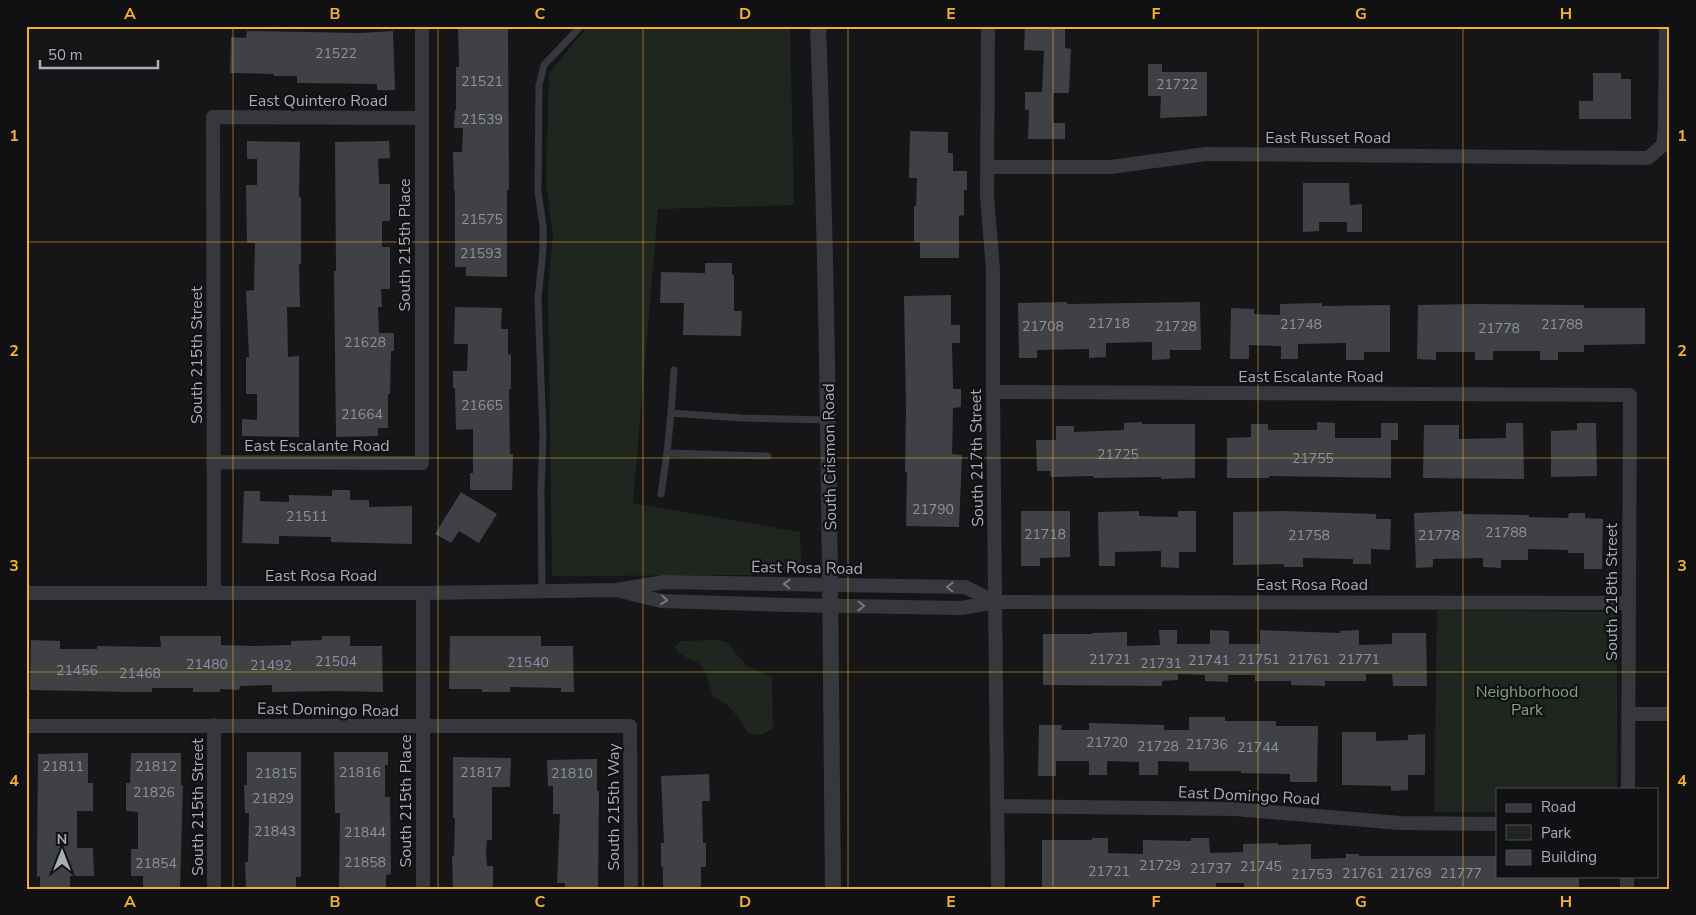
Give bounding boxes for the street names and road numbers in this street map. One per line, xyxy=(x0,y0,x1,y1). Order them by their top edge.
street label: East Quintero Road xyxy=(249,90,387,112)
street label: East Russet Road xyxy=(1265,127,1391,149)
street label: South 215th Place xyxy=(394,178,416,312)
street label: South 215th Street xyxy=(186,286,208,424)
street label: East Escalante Road xyxy=(1238,366,1384,388)
street label: South Crismon Road xyxy=(818,383,842,531)
street label: South 217th Street xyxy=(965,389,989,527)
street label: East Escalante Road xyxy=(244,435,390,457)
street label: South 218th Street xyxy=(1601,523,1623,661)
street label: East Rosa Road xyxy=(751,556,863,580)
street label: East Rosa Road xyxy=(265,565,377,587)
street label: East Rosa Road xyxy=(1256,574,1368,596)
street label: East Domingo Road xyxy=(257,698,399,722)
street label: South 215th Place xyxy=(395,734,417,868)
street label: South 215th Street xyxy=(187,738,209,876)
street label: South 215th Way xyxy=(603,743,625,871)
street label: East Domingo Road xyxy=(1178,781,1320,811)

